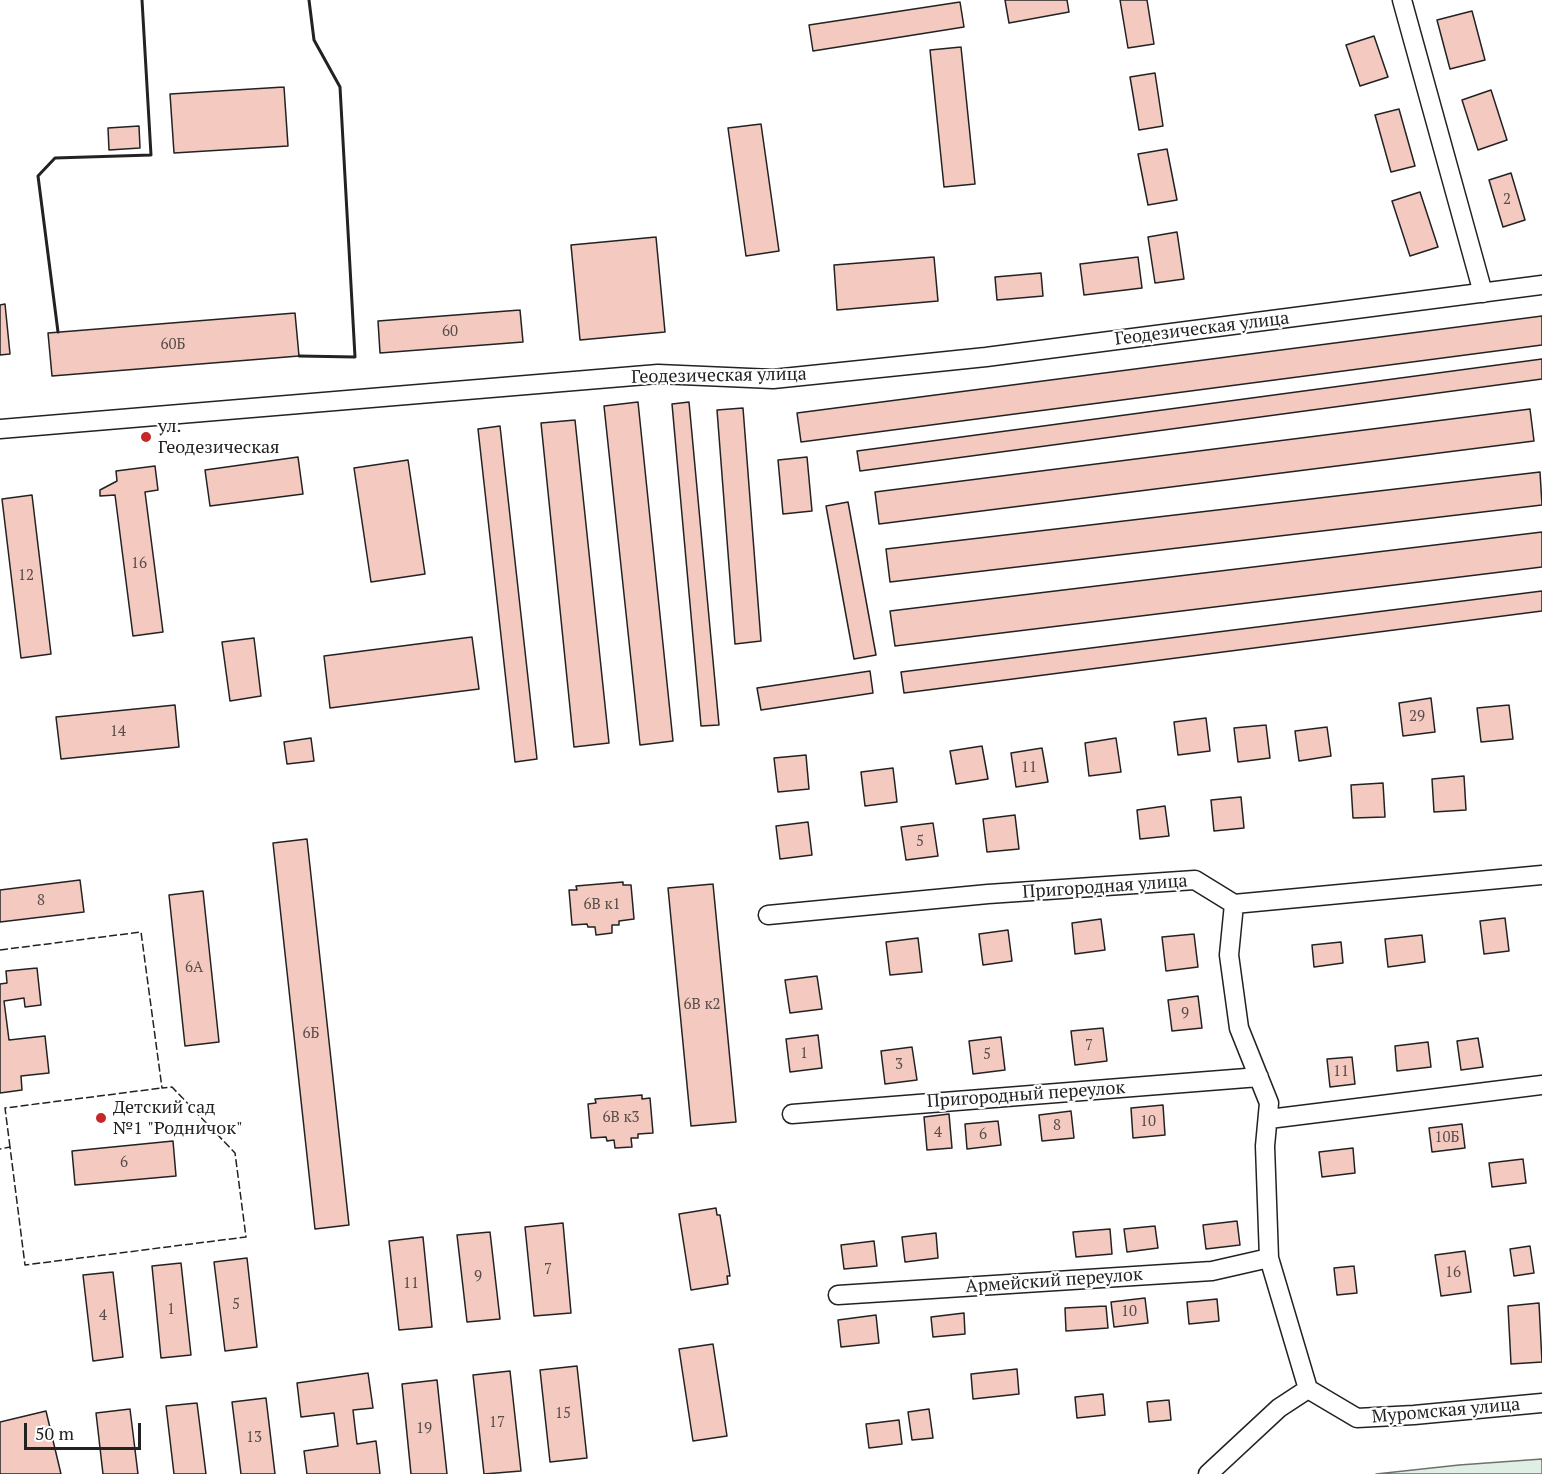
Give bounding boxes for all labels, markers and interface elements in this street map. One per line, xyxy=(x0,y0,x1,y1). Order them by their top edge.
house number: 2 xyxy=(1503,191,1511,209)
street label: Геодезическая улица xyxy=(1114,308,1290,350)
house number: 60 xyxy=(442,323,458,341)
house number: 60Б xyxy=(161,336,185,354)
street label: Геодезическая улица xyxy=(631,364,807,388)
place label: ул. Геодезическая xyxy=(158,416,280,458)
marker: ул. Геодезическая xyxy=(139,430,153,444)
house number: 16 xyxy=(131,555,147,573)
house number: 12 xyxy=(18,567,34,585)
house number: 29 xyxy=(1409,708,1425,726)
house number: 14 xyxy=(110,723,126,741)
house number: 11 xyxy=(1021,759,1037,777)
house number: 5 xyxy=(916,833,924,851)
street label: Пригородная улица xyxy=(1022,870,1188,904)
house number: 8 xyxy=(37,892,45,910)
house number: 6В к1 xyxy=(584,896,620,914)
house number: 6А xyxy=(185,959,203,977)
house number: 6В к2 xyxy=(684,996,720,1014)
house number: 9 xyxy=(1181,1005,1189,1023)
house number: 6Б xyxy=(303,1025,319,1043)
house number: 7 xyxy=(1085,1037,1093,1055)
house number: 1 xyxy=(800,1045,808,1063)
house number: 5 xyxy=(983,1046,991,1064)
house number: 3 xyxy=(895,1056,903,1074)
house number: 11 xyxy=(1333,1063,1349,1081)
street label: Пригородный переулок xyxy=(926,1077,1126,1113)
place label: Детский сад №1 "Родничок" xyxy=(113,1097,243,1140)
house number: 6В к3 xyxy=(603,1109,639,1127)
marker: Детский сад №1 "Родничок" xyxy=(94,1111,108,1125)
house number: 10 xyxy=(1140,1113,1156,1131)
house number: 8 xyxy=(1053,1117,1061,1135)
house number: 4 xyxy=(934,1124,942,1142)
house number: 6 xyxy=(979,1126,987,1144)
house number: 10Б xyxy=(1435,1129,1459,1147)
house number: 6 xyxy=(120,1154,128,1172)
house number: 7 xyxy=(544,1261,552,1279)
street label: Армейский переулок xyxy=(965,1264,1143,1298)
house number: 16 xyxy=(1445,1264,1461,1282)
house number: 9 xyxy=(474,1268,482,1286)
house number: 11 xyxy=(403,1275,419,1293)
house number: 5 xyxy=(232,1296,240,1314)
house number: 1 xyxy=(167,1301,175,1319)
house number: 10 xyxy=(1121,1303,1137,1321)
house number: 4 xyxy=(99,1307,107,1325)
street label: Муромская улица xyxy=(1371,1394,1521,1428)
house number: 15 xyxy=(555,1405,571,1423)
scale bar xyxy=(27,1411,144,1449)
house number: 17 xyxy=(489,1414,505,1432)
house number: 19 xyxy=(416,1420,432,1438)
text: 50 m xyxy=(35,1421,74,1445)
house number: 13 xyxy=(246,1429,262,1447)

